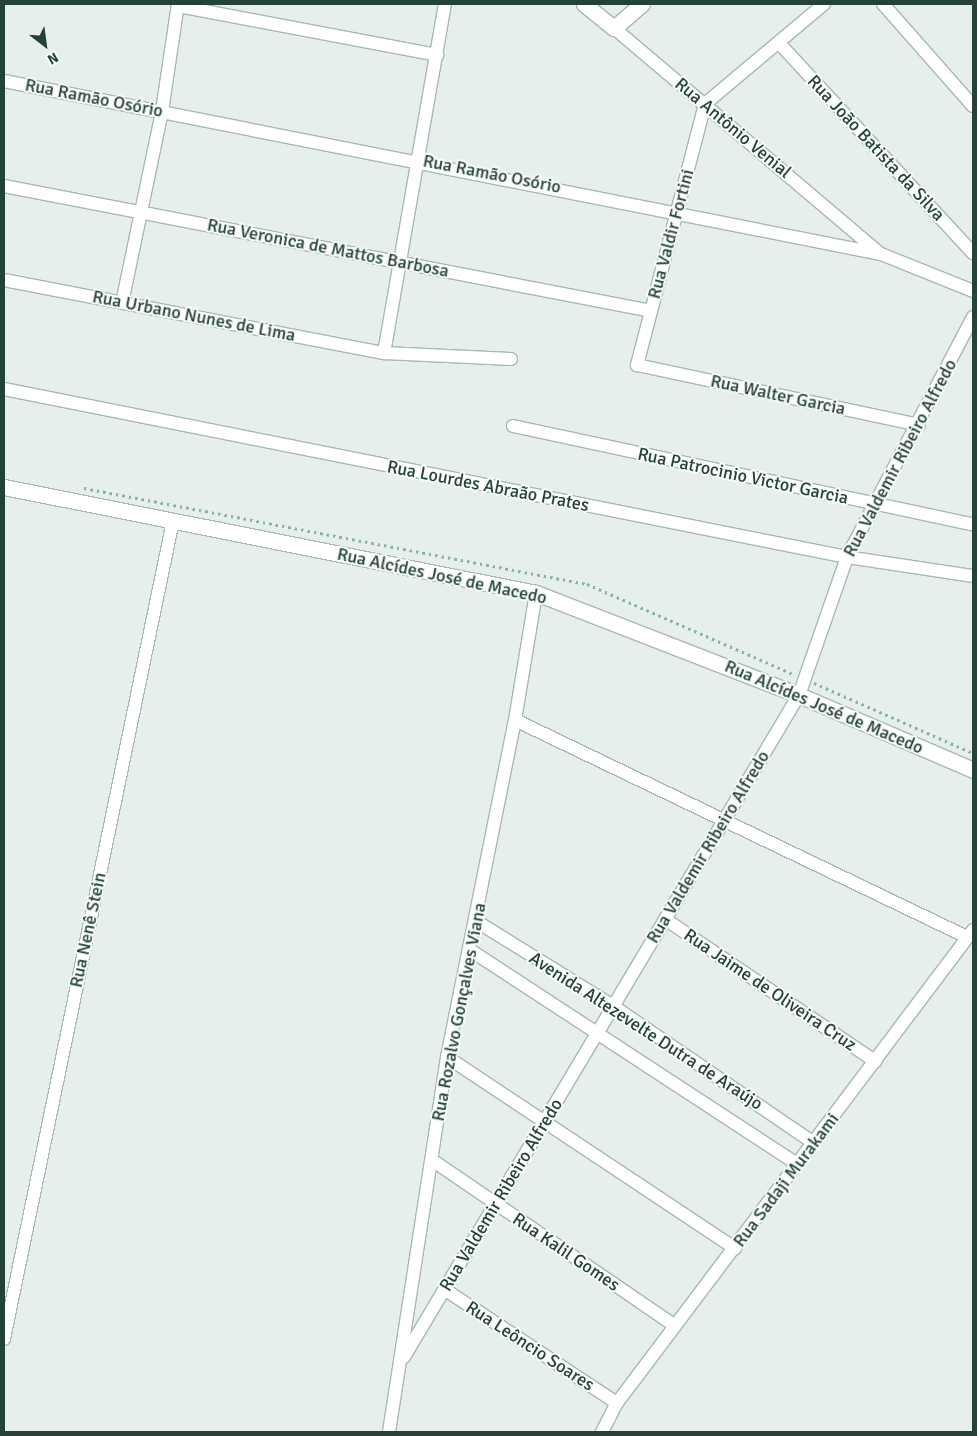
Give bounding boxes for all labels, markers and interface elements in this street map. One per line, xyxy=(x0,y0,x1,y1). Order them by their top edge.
north arrow xyxy=(20,20,70,70)
text: N xyxy=(44,49,61,68)
street label: Rua João Batista da Silva xyxy=(803,71,949,225)
street label: Rua Antônio Venial xyxy=(670,73,796,183)
street label: Rua Ramão Osório xyxy=(23,74,165,122)
street label: Rua Ramão Osório xyxy=(421,150,563,198)
street label: Rua Valdir Fortini xyxy=(643,167,699,301)
street label: Rua Veronica de Mattos Barbosa xyxy=(205,214,451,282)
street label: Rua Urbano Nunes de Lima xyxy=(91,286,297,346)
street label: Rua Valdemir Ribeiro Alfredo xyxy=(839,355,961,561)
street label: Rua Walter Garcia xyxy=(709,370,847,420)
street label: Rua Patrocinio Victor Garcia xyxy=(636,443,850,509)
street label: Rua Lourdes Abraão Prates xyxy=(385,456,591,516)
street label: Rua Alcídes José de Macedo xyxy=(335,543,549,609)
street label: Rua Alcídes José de Macedo xyxy=(721,655,927,759)
street label: Rua Valdemir Ribeiro Alfredo xyxy=(642,747,774,947)
street label: Rua Nenê Stein xyxy=(65,870,111,990)
street label: Rua Rozalvo Gonçalves Viana xyxy=(427,901,491,1123)
street label: Rua Jaime de Oliveira Cruz xyxy=(680,924,860,1056)
street label: Avenida Altezevelte Dutra de Araújo xyxy=(525,947,767,1115)
street label: Rua Valdemir Ribeiro Alfredo xyxy=(435,1095,567,1295)
street label: Rua Sadaji Murakami xyxy=(729,1109,843,1251)
street label: Rua Kalil Gomes xyxy=(508,1208,624,1296)
street label: Rua Leôncio Soares xyxy=(462,1296,598,1396)

